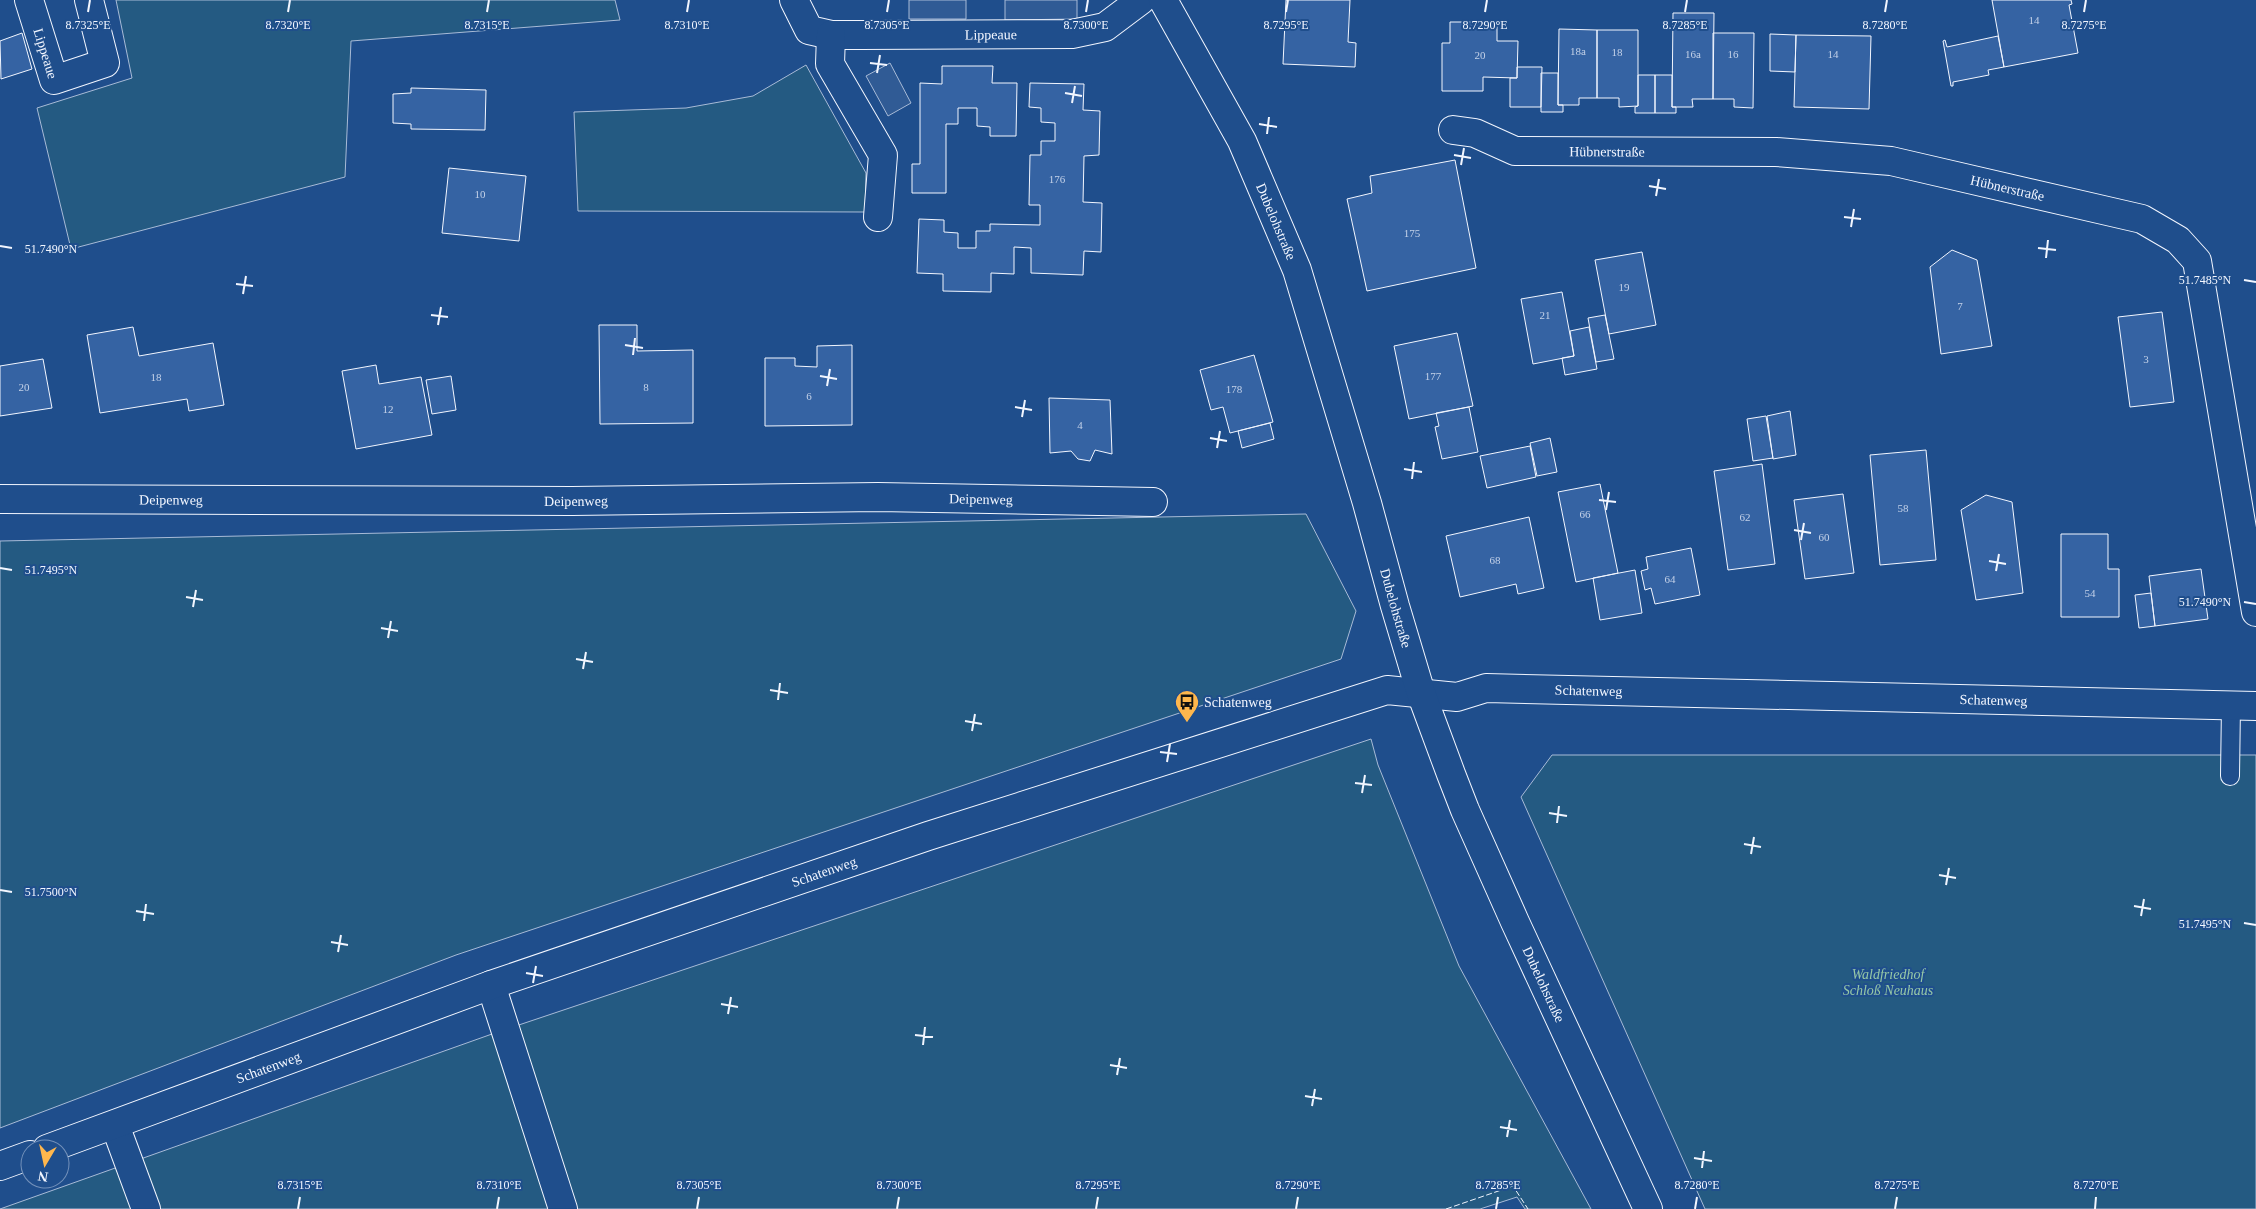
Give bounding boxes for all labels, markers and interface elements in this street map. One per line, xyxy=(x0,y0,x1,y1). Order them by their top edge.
house number: 14 xyxy=(2029,14,2040,26)
text: 8.7325°E xyxy=(65,18,111,32)
text: 8.7320°E xyxy=(265,18,311,32)
text: 8.7315°E xyxy=(464,18,510,32)
text: 8.7310°E xyxy=(664,18,710,32)
text: 8.7305°E xyxy=(864,18,910,32)
text: 8.7300°E xyxy=(1063,18,1109,32)
text: 8.7295°E xyxy=(1263,18,1309,32)
text: 8.7290°E xyxy=(1462,18,1508,32)
text: 8.7285°E xyxy=(1662,18,1708,32)
text: 8.7280°E xyxy=(1862,18,1908,32)
text: 8.7275°E xyxy=(2061,18,2107,32)
street label: Lippeaue xyxy=(30,26,60,81)
street label: Lippeaue xyxy=(965,27,1017,43)
house number: 18a xyxy=(1570,45,1586,57)
house number: 18 xyxy=(1612,46,1623,58)
house number: 16a xyxy=(1685,48,1701,60)
house number: 16 xyxy=(1728,48,1739,60)
house number: 14 xyxy=(1828,48,1839,60)
house number: 20 xyxy=(1475,49,1486,61)
street label: Hübnerstraße xyxy=(1569,144,1645,159)
house number: 176 xyxy=(1049,173,1066,185)
street label: Hübnerstraße xyxy=(1969,173,2046,204)
street label: Dubelohstraße xyxy=(1253,181,1299,262)
house number: 10 xyxy=(475,188,486,200)
house number: 175 xyxy=(1404,227,1421,239)
text: 51.7490°N xyxy=(25,242,78,256)
text: 51.7485°N xyxy=(2179,273,2232,287)
house number: 19 xyxy=(1619,281,1630,293)
house number: 7 xyxy=(1957,300,1963,312)
house number: 21 xyxy=(1540,309,1551,321)
house number: 3 xyxy=(2143,353,2149,365)
house number: 177 xyxy=(1425,370,1442,382)
house number: 18 xyxy=(151,371,162,383)
house number: 20 xyxy=(19,381,30,393)
house number: 8 xyxy=(643,381,649,393)
house number: 178 xyxy=(1226,383,1243,395)
house number: 6 xyxy=(806,390,812,402)
house number: 12 xyxy=(383,403,394,415)
house number: 4 xyxy=(1077,419,1083,431)
street label: Deipenweg xyxy=(949,491,1013,507)
street label: Deipenweg xyxy=(139,492,203,508)
street label: Deipenweg xyxy=(544,494,608,509)
house number: 58 xyxy=(1898,502,1909,514)
house number: 66 xyxy=(1580,508,1591,520)
house number: 62 xyxy=(1740,511,1751,523)
house number: 60 xyxy=(1819,531,1830,543)
house number: 68 xyxy=(1490,554,1501,566)
text: 51.7495°N xyxy=(25,563,78,577)
street label: Dubelohstraße xyxy=(1377,567,1414,649)
house number: 64 xyxy=(1665,573,1676,585)
house number: 54 xyxy=(2085,587,2096,599)
text: 51.7490°N xyxy=(2179,595,2232,609)
street label: Schatenweg xyxy=(1555,683,1623,699)
bus stop icon: Schatenweg xyxy=(1174,689,1200,723)
street label: Schatenweg xyxy=(1959,692,2027,709)
place label: Schatenweg xyxy=(1204,695,1272,710)
street label: Schatenweg xyxy=(790,854,858,890)
text: 51.7500°N xyxy=(25,885,78,899)
text: 51.7495°N xyxy=(2179,917,2232,931)
street label: Dubelohstraße xyxy=(1519,944,1567,1025)
park label: Waldfriedhof Schloß Neuhaus xyxy=(1843,967,1934,998)
street label: Schatenweg xyxy=(234,1049,303,1086)
north arrow xyxy=(20,1139,70,1189)
text: N xyxy=(37,1168,49,1185)
text: 8.7315°E xyxy=(277,1178,323,1192)
text: 8.7310°E xyxy=(476,1178,522,1192)
text: 8.7305°E xyxy=(676,1178,722,1192)
text: 8.7300°E xyxy=(876,1178,922,1192)
text: 8.7295°E xyxy=(1075,1178,1121,1192)
text: 8.7290°E xyxy=(1275,1178,1321,1192)
text: 8.7285°E xyxy=(1475,1178,1521,1192)
text: 8.7280°E xyxy=(1674,1178,1720,1192)
text: 8.7275°E xyxy=(1874,1178,1920,1192)
text: 8.7270°E xyxy=(2073,1178,2119,1192)

